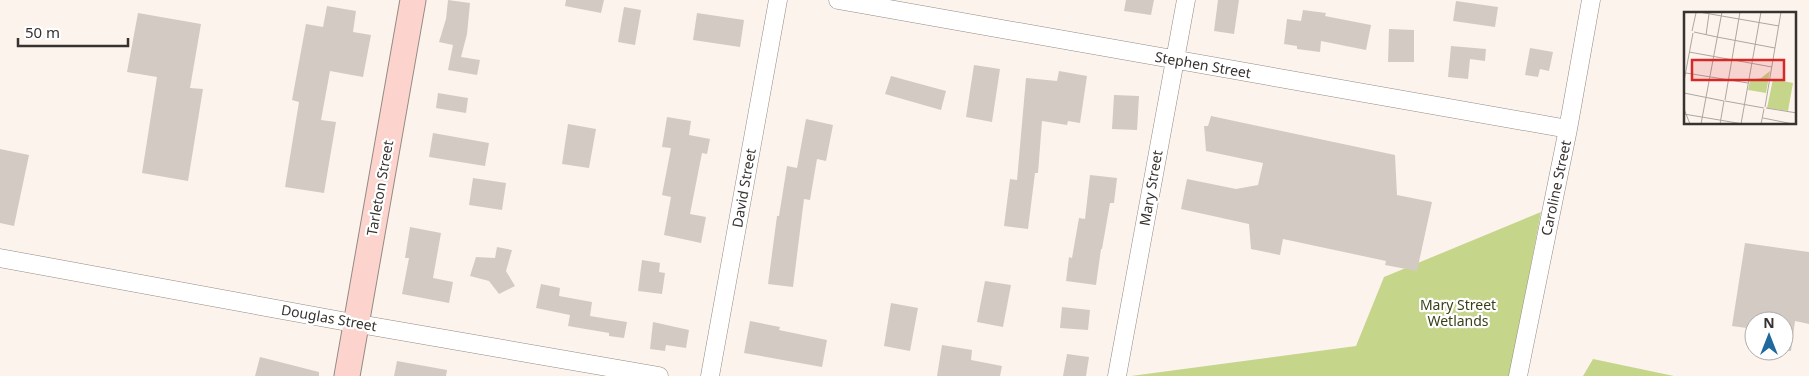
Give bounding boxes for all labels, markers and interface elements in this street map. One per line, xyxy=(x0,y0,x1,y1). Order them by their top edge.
inset map xyxy=(1684,12,1796,125)
scale bar xyxy=(18,15,128,47)
text: 50 m xyxy=(25,22,60,42)
street label: Stephen Street xyxy=(1154,47,1253,82)
street label: Caroline Street xyxy=(1536,138,1575,237)
street label: Tarleton Street xyxy=(362,139,397,237)
street label: David Street xyxy=(727,147,760,229)
street label: Mary Street xyxy=(1135,149,1166,227)
park label: Mary Street Wetlands xyxy=(1420,295,1496,330)
street label: Douglas Street xyxy=(280,300,378,335)
north arrow xyxy=(1744,311,1794,361)
text: N xyxy=(1763,313,1775,332)

